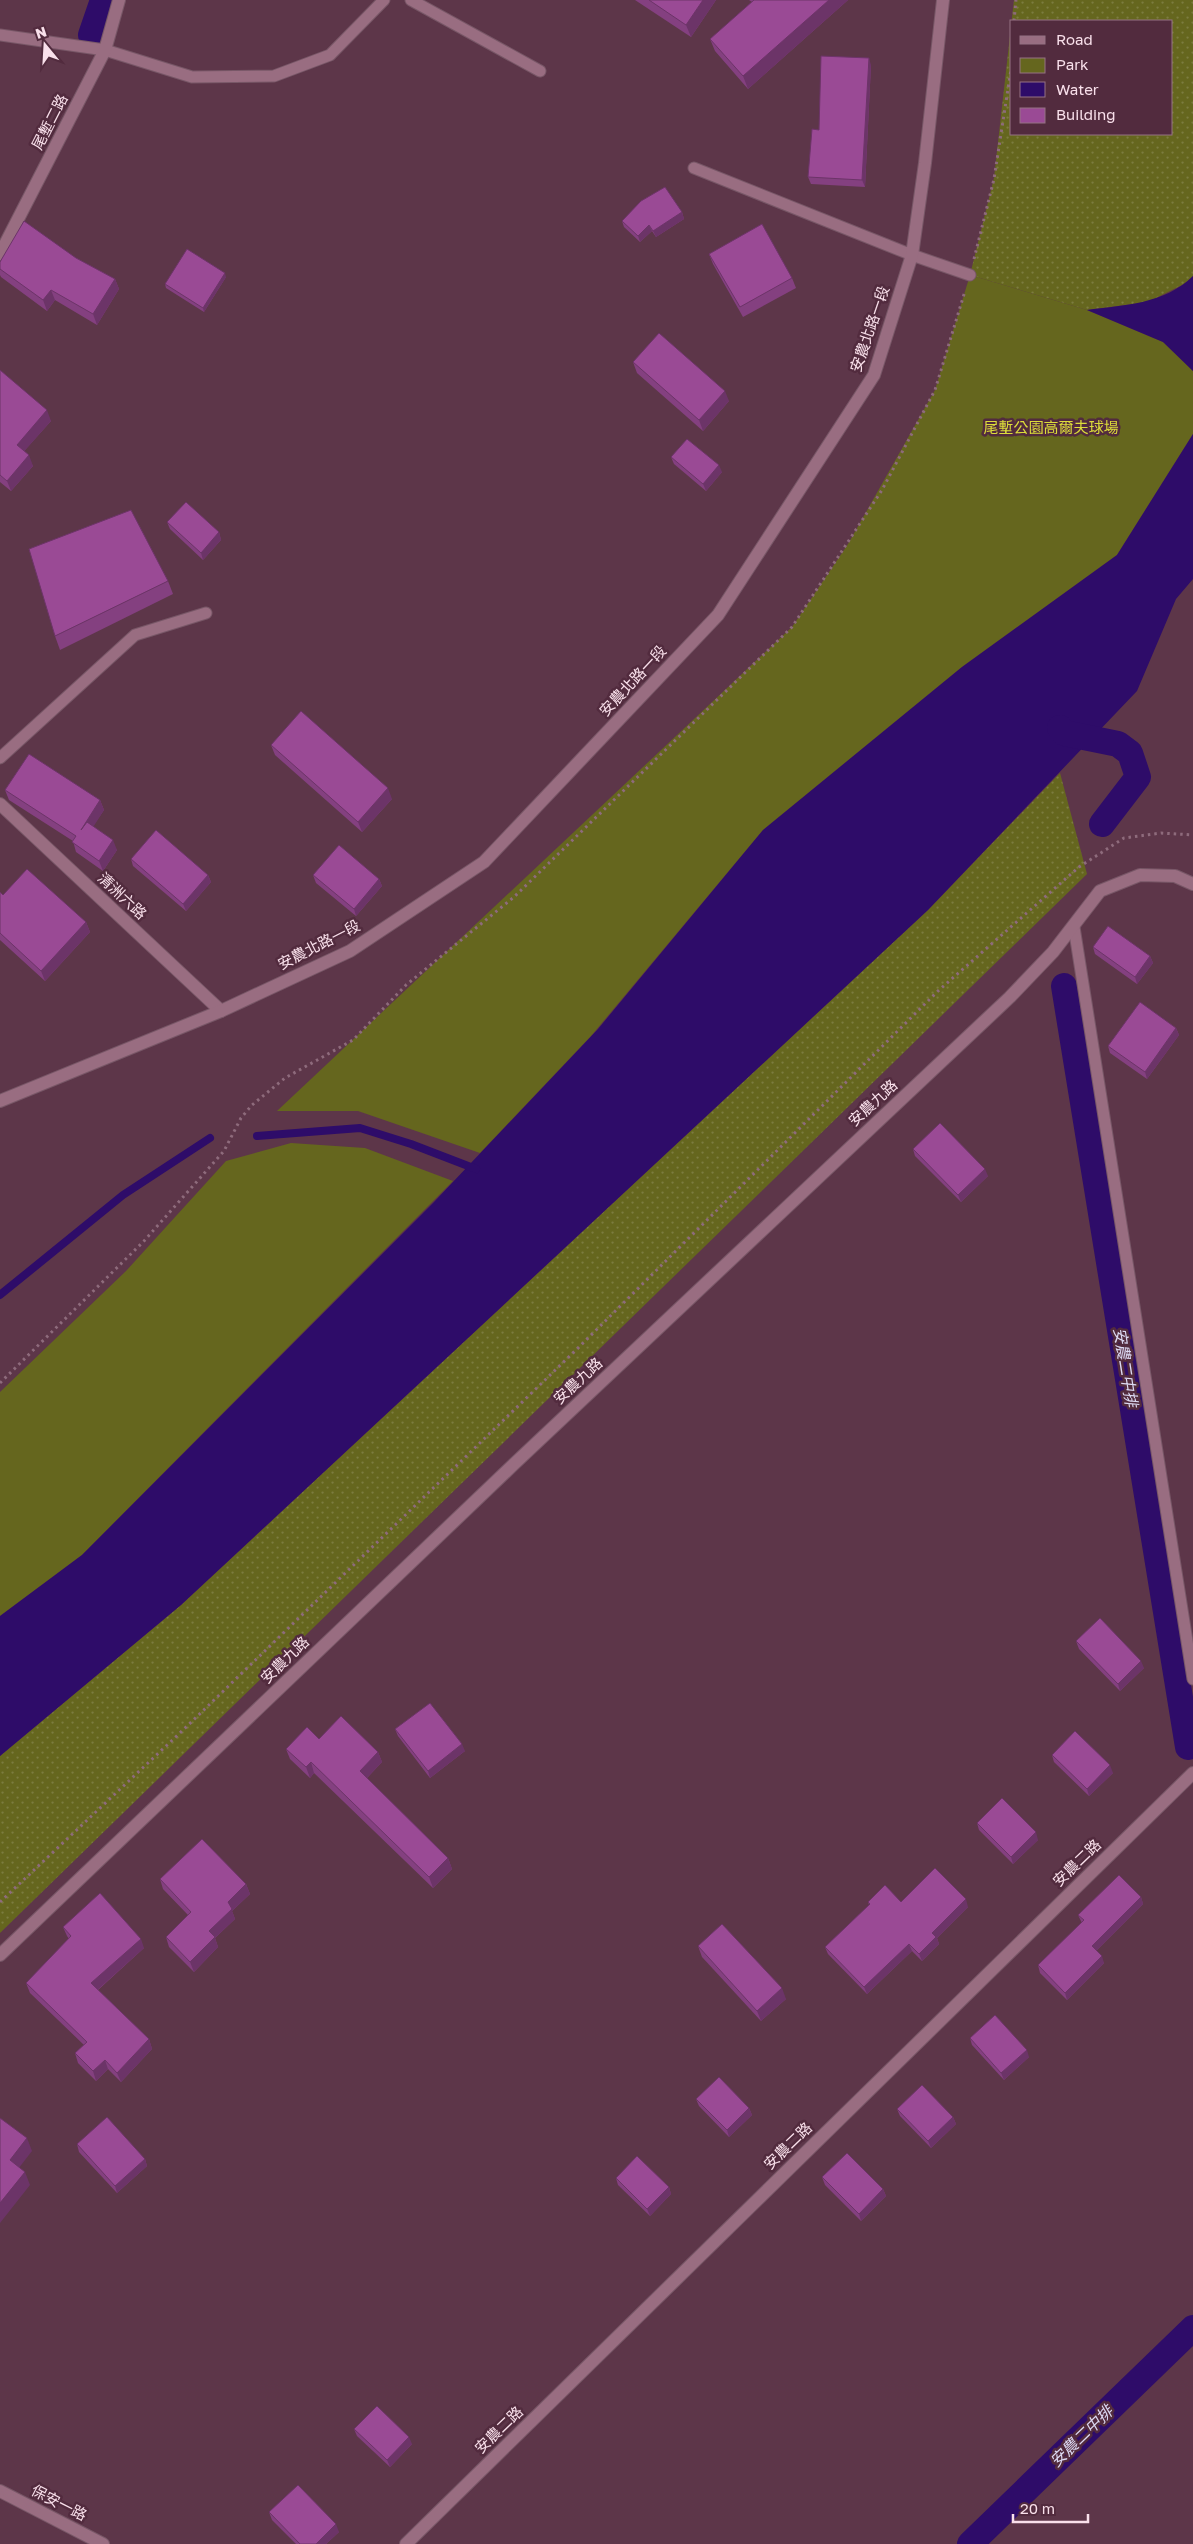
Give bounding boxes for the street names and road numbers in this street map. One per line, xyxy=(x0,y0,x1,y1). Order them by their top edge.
street label: 尾塹二路 xyxy=(27,91,71,152)
street label: 安農北路一段 xyxy=(846,283,892,374)
street label: 安農北路一段 xyxy=(595,641,670,719)
street label: 清洲六路 xyxy=(95,868,151,922)
street label: 安農北路一段 xyxy=(274,916,363,973)
street label: 安農九路 xyxy=(844,1075,900,1129)
street label: 安農九路 xyxy=(549,1353,605,1407)
street label: 安農九路 xyxy=(256,1632,312,1687)
street label: 安農二路 xyxy=(1048,1835,1104,1890)
street label: 安農二路 xyxy=(759,2118,815,2173)
street label: 安農二路 xyxy=(470,2402,526,2457)
street label: 保安一路 xyxy=(29,2480,90,2524)

